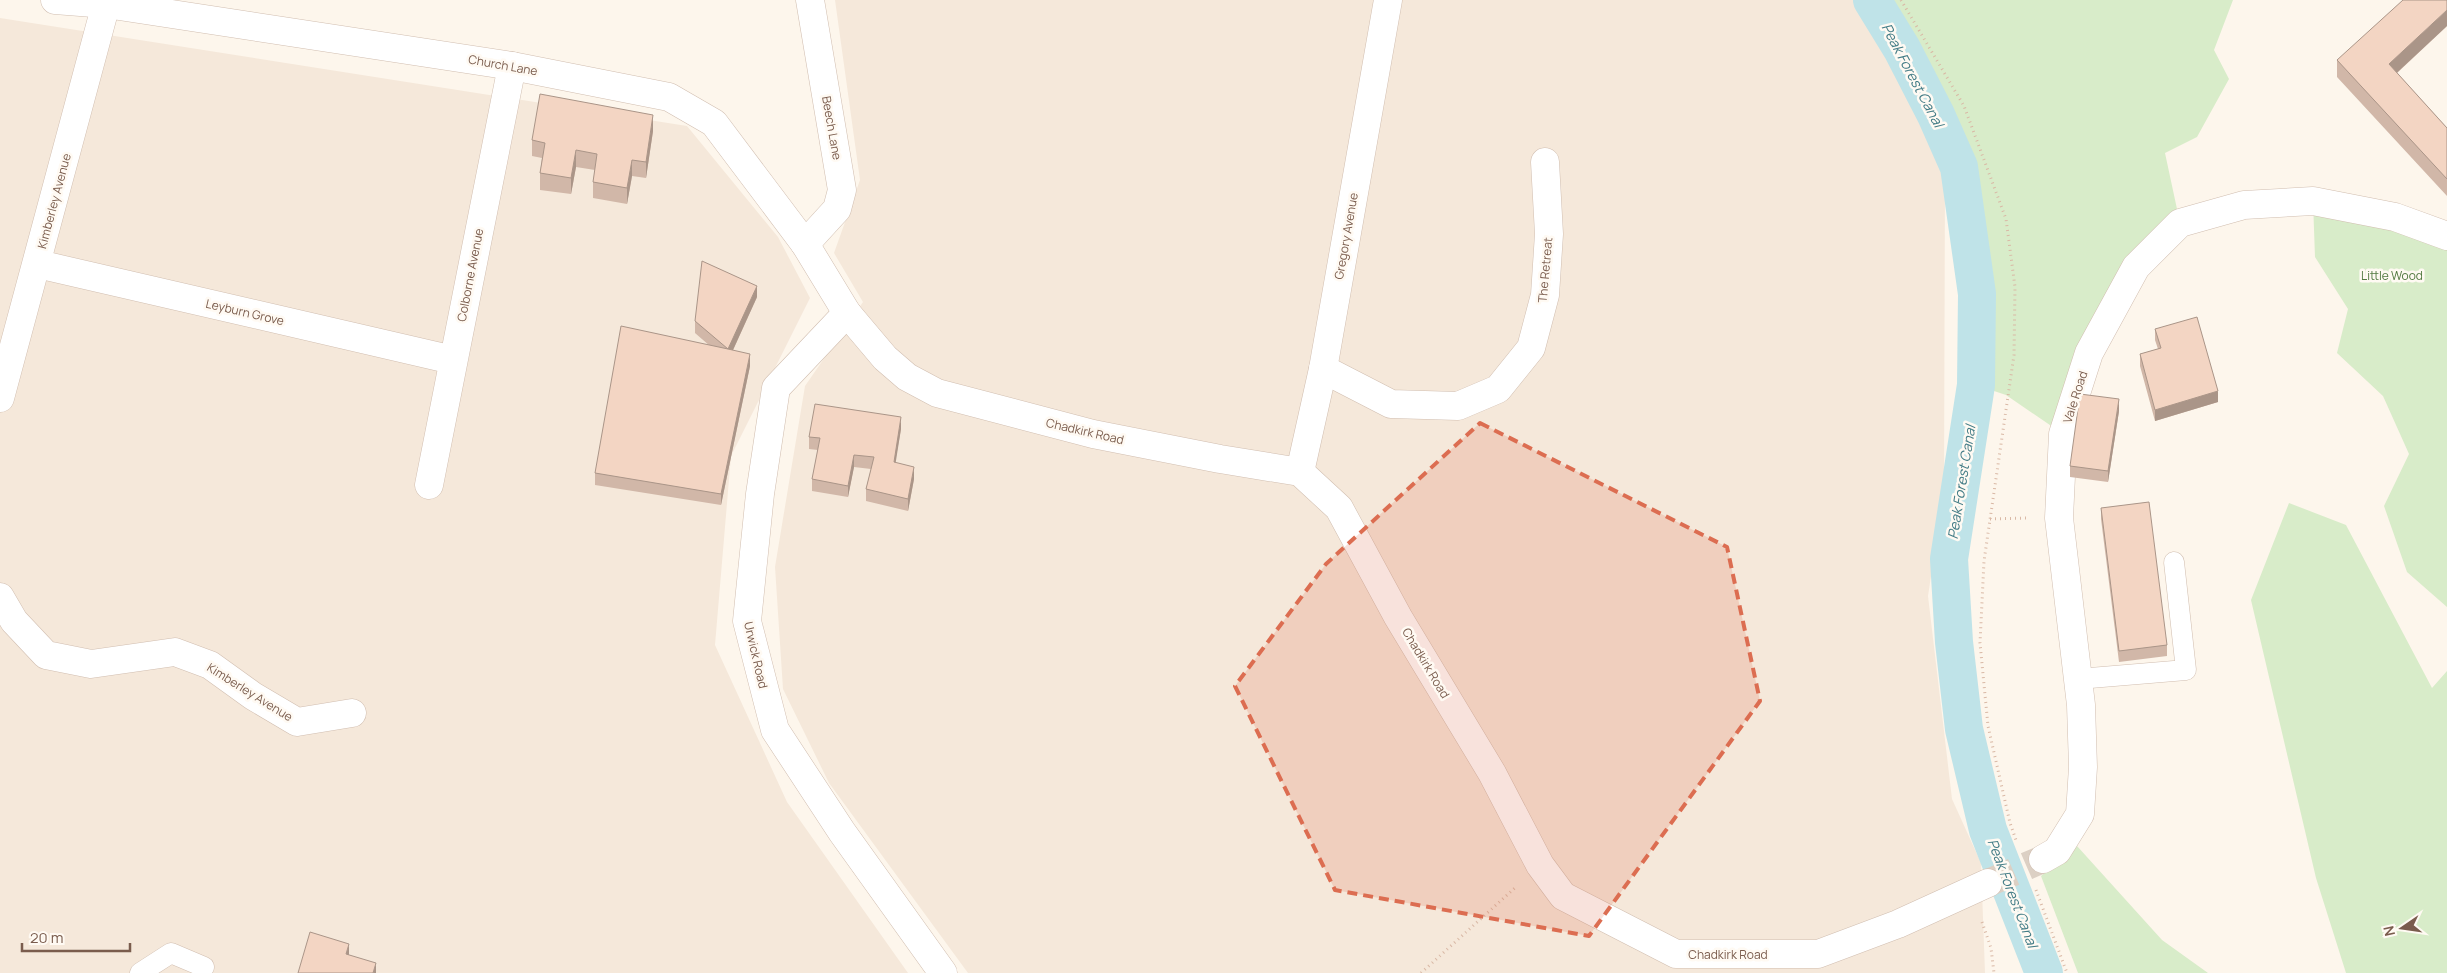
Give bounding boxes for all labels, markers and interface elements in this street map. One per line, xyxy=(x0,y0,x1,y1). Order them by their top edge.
water label: Peak Forest Canal xyxy=(1878,20,1949,132)
street label: Church Lane xyxy=(467,51,539,79)
street label: Beech Lane xyxy=(818,95,846,161)
street label: Kimberley Avenue xyxy=(33,151,75,251)
street label: Gregory Avenue xyxy=(1330,191,1362,281)
street label: Colborne Avenue xyxy=(453,227,487,323)
street label: The Retreat xyxy=(1534,236,1556,303)
park label: Little Wood xyxy=(2361,267,2423,284)
street label: Leyburn Grove xyxy=(204,295,286,329)
street label: Vale Road xyxy=(2059,369,2091,425)
street label: Chadkirk Road xyxy=(1044,414,1126,448)
water label: Peak Forest Canal xyxy=(1943,422,1980,540)
street label: Urwick Road xyxy=(740,620,772,690)
street label: Chadkirk Road xyxy=(1398,625,1454,701)
street label: Kimberley Avenue xyxy=(204,659,296,725)
water label: Peak Forest Canal xyxy=(1984,836,2043,952)
north arrow xyxy=(2377,903,2427,953)
scale bar xyxy=(22,920,130,952)
text: N xyxy=(2378,924,2399,938)
text: 20 m xyxy=(30,927,63,948)
street label: Chadkirk Road xyxy=(1688,946,1768,963)

